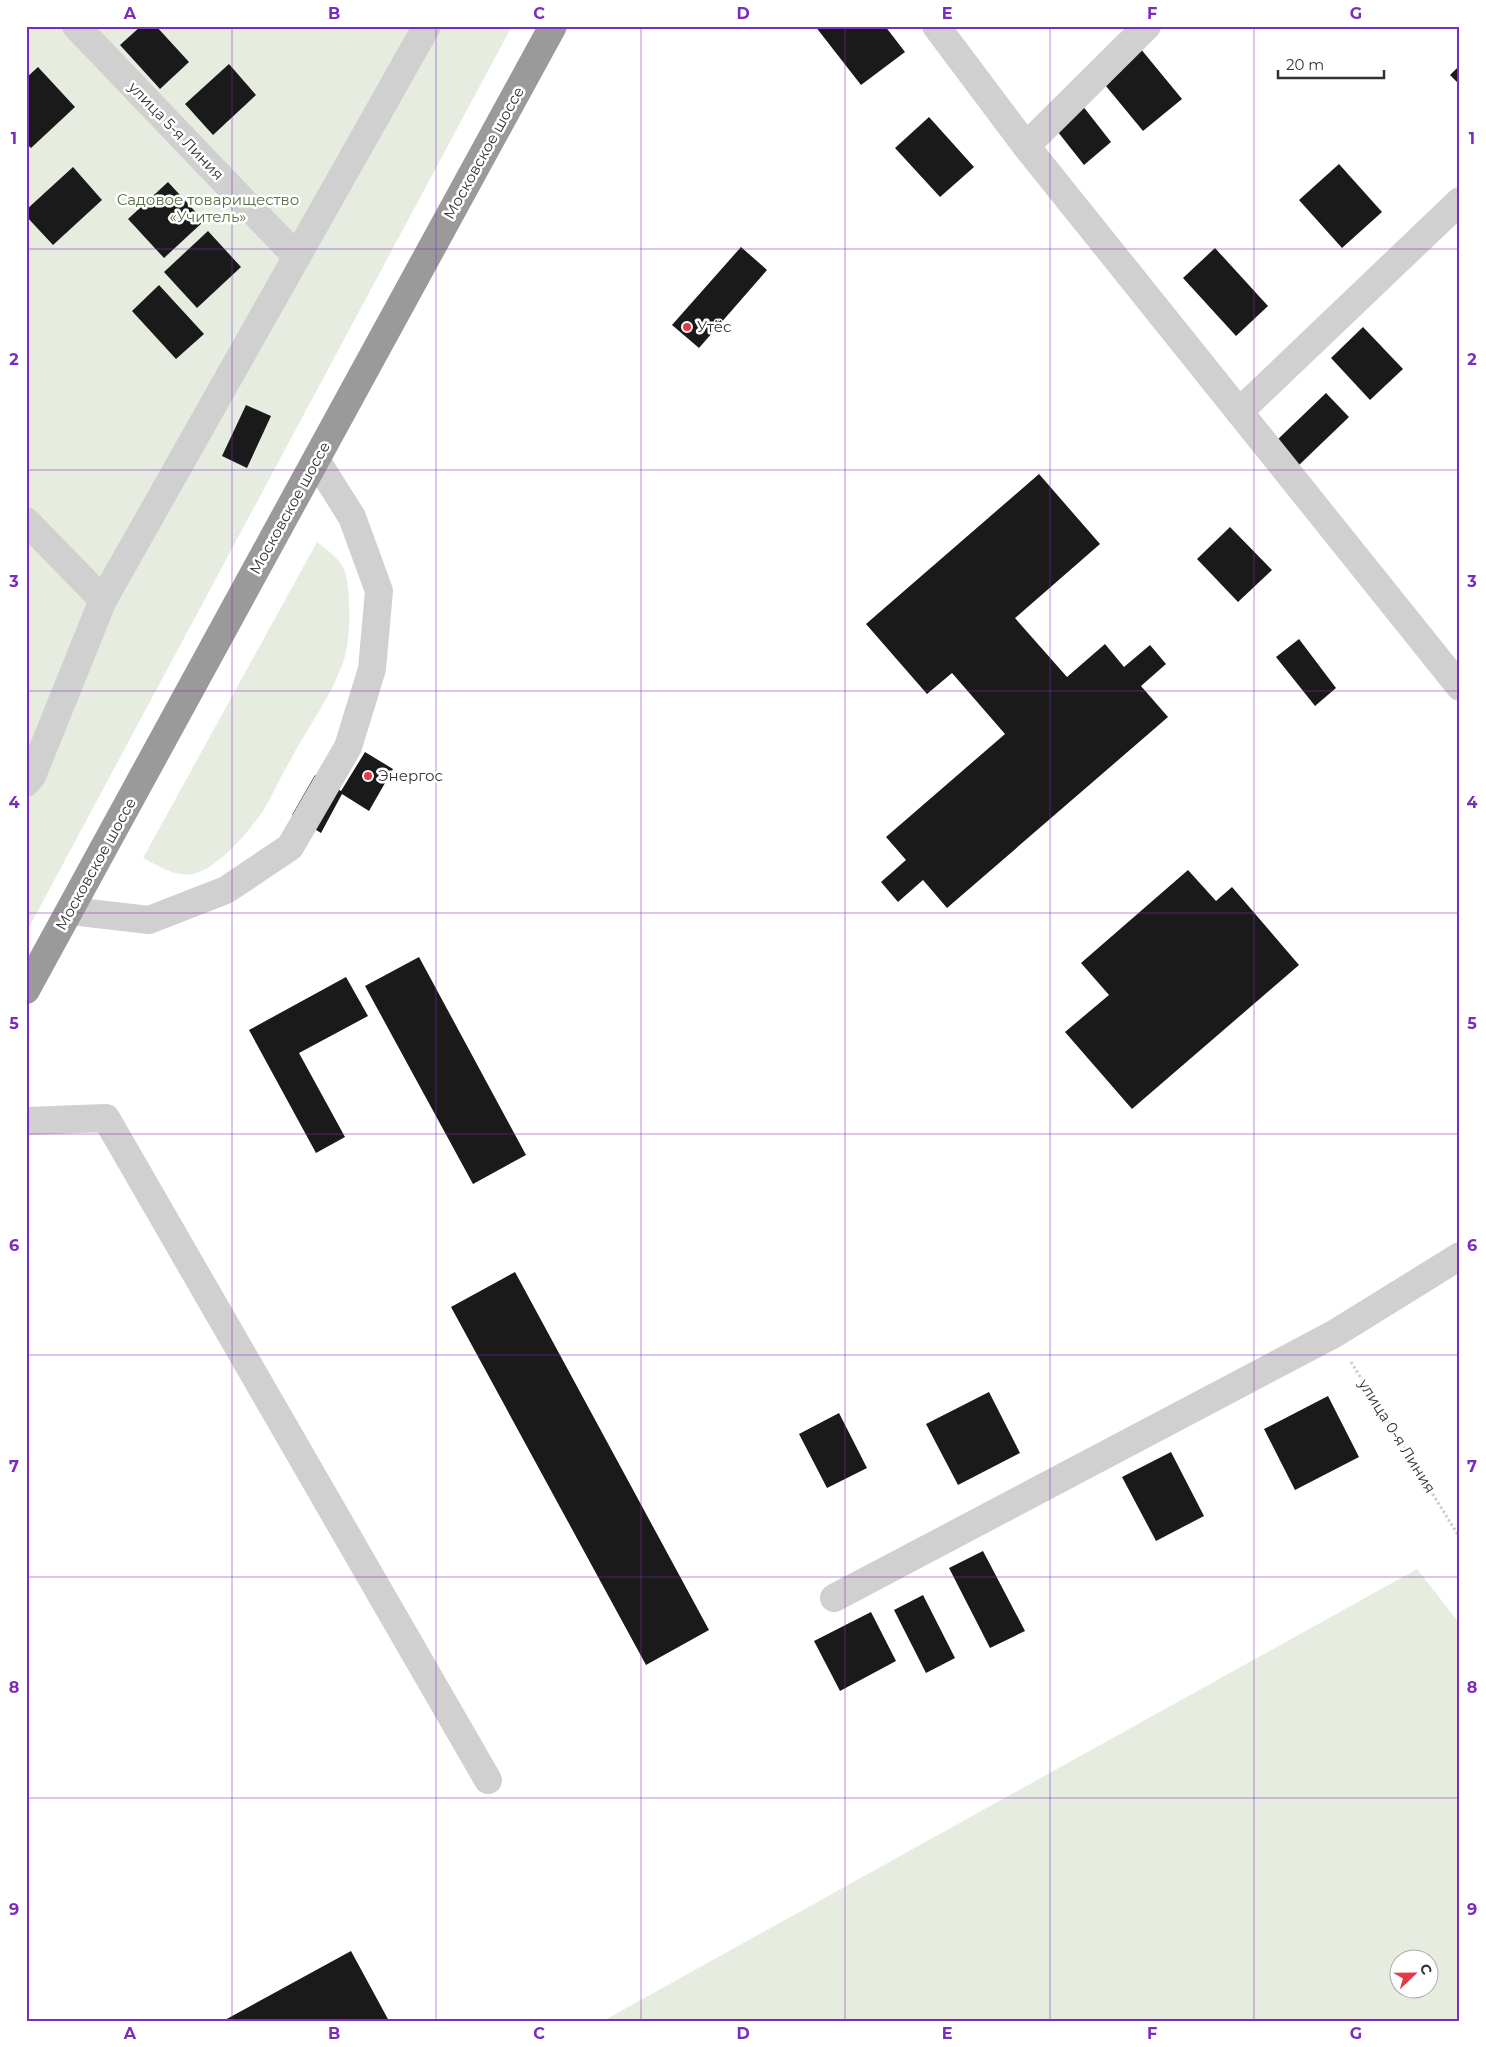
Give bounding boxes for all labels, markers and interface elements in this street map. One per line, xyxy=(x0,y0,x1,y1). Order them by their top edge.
text: A xyxy=(123,4,137,23)
text: B xyxy=(328,4,340,23)
text: C xyxy=(533,4,545,23)
text: D xyxy=(736,4,750,23)
text: E xyxy=(942,4,952,23)
text: F xyxy=(1147,4,1157,23)
text: G xyxy=(1350,4,1362,23)
scale bar xyxy=(1278,48,1385,80)
text: 20 m xyxy=(1286,55,1324,74)
street label: улица 5-я Линия xyxy=(124,77,228,184)
street label: Московское шоссе xyxy=(439,83,528,222)
text: 1 xyxy=(11,129,17,148)
text: 1 xyxy=(1469,129,1475,148)
park label: Садовое товарищество «Учитель» xyxy=(117,190,299,226)
place label: Утёс xyxy=(697,317,731,336)
marker: Утёс xyxy=(681,321,693,333)
text: 2 xyxy=(9,350,19,369)
text: 2 xyxy=(1467,350,1477,369)
street label: Московское шоссе xyxy=(245,438,334,577)
text: 3 xyxy=(8,572,19,591)
text: 3 xyxy=(1466,572,1477,591)
place label: Энергос xyxy=(378,766,443,785)
marker: Энергос xyxy=(362,770,374,782)
text: 4 xyxy=(8,793,20,812)
text: 4 xyxy=(1466,793,1478,812)
street label: Московское шоссе xyxy=(51,794,140,933)
text: 5 xyxy=(9,1014,19,1033)
text: 5 xyxy=(1467,1014,1477,1033)
text: 6 xyxy=(9,1236,19,1255)
text: 6 xyxy=(1467,1236,1477,1255)
street label: улица 0-я Линия xyxy=(1354,1374,1440,1496)
text: 7 xyxy=(9,1457,19,1476)
text: 7 xyxy=(1467,1457,1477,1476)
text: 8 xyxy=(9,1678,19,1697)
text: 8 xyxy=(1467,1678,1477,1697)
text: 9 xyxy=(9,1900,19,1919)
text: 9 xyxy=(1467,1900,1477,1919)
north arrow xyxy=(1388,1950,1438,2000)
text: С xyxy=(1416,1961,1436,1977)
text: A xyxy=(123,2024,137,2043)
text: B xyxy=(328,2024,340,2043)
text: C xyxy=(533,2024,545,2043)
text: D xyxy=(736,2024,750,2043)
text: E xyxy=(942,2024,952,2043)
text: F xyxy=(1147,2024,1157,2043)
text: G xyxy=(1350,2024,1362,2043)

